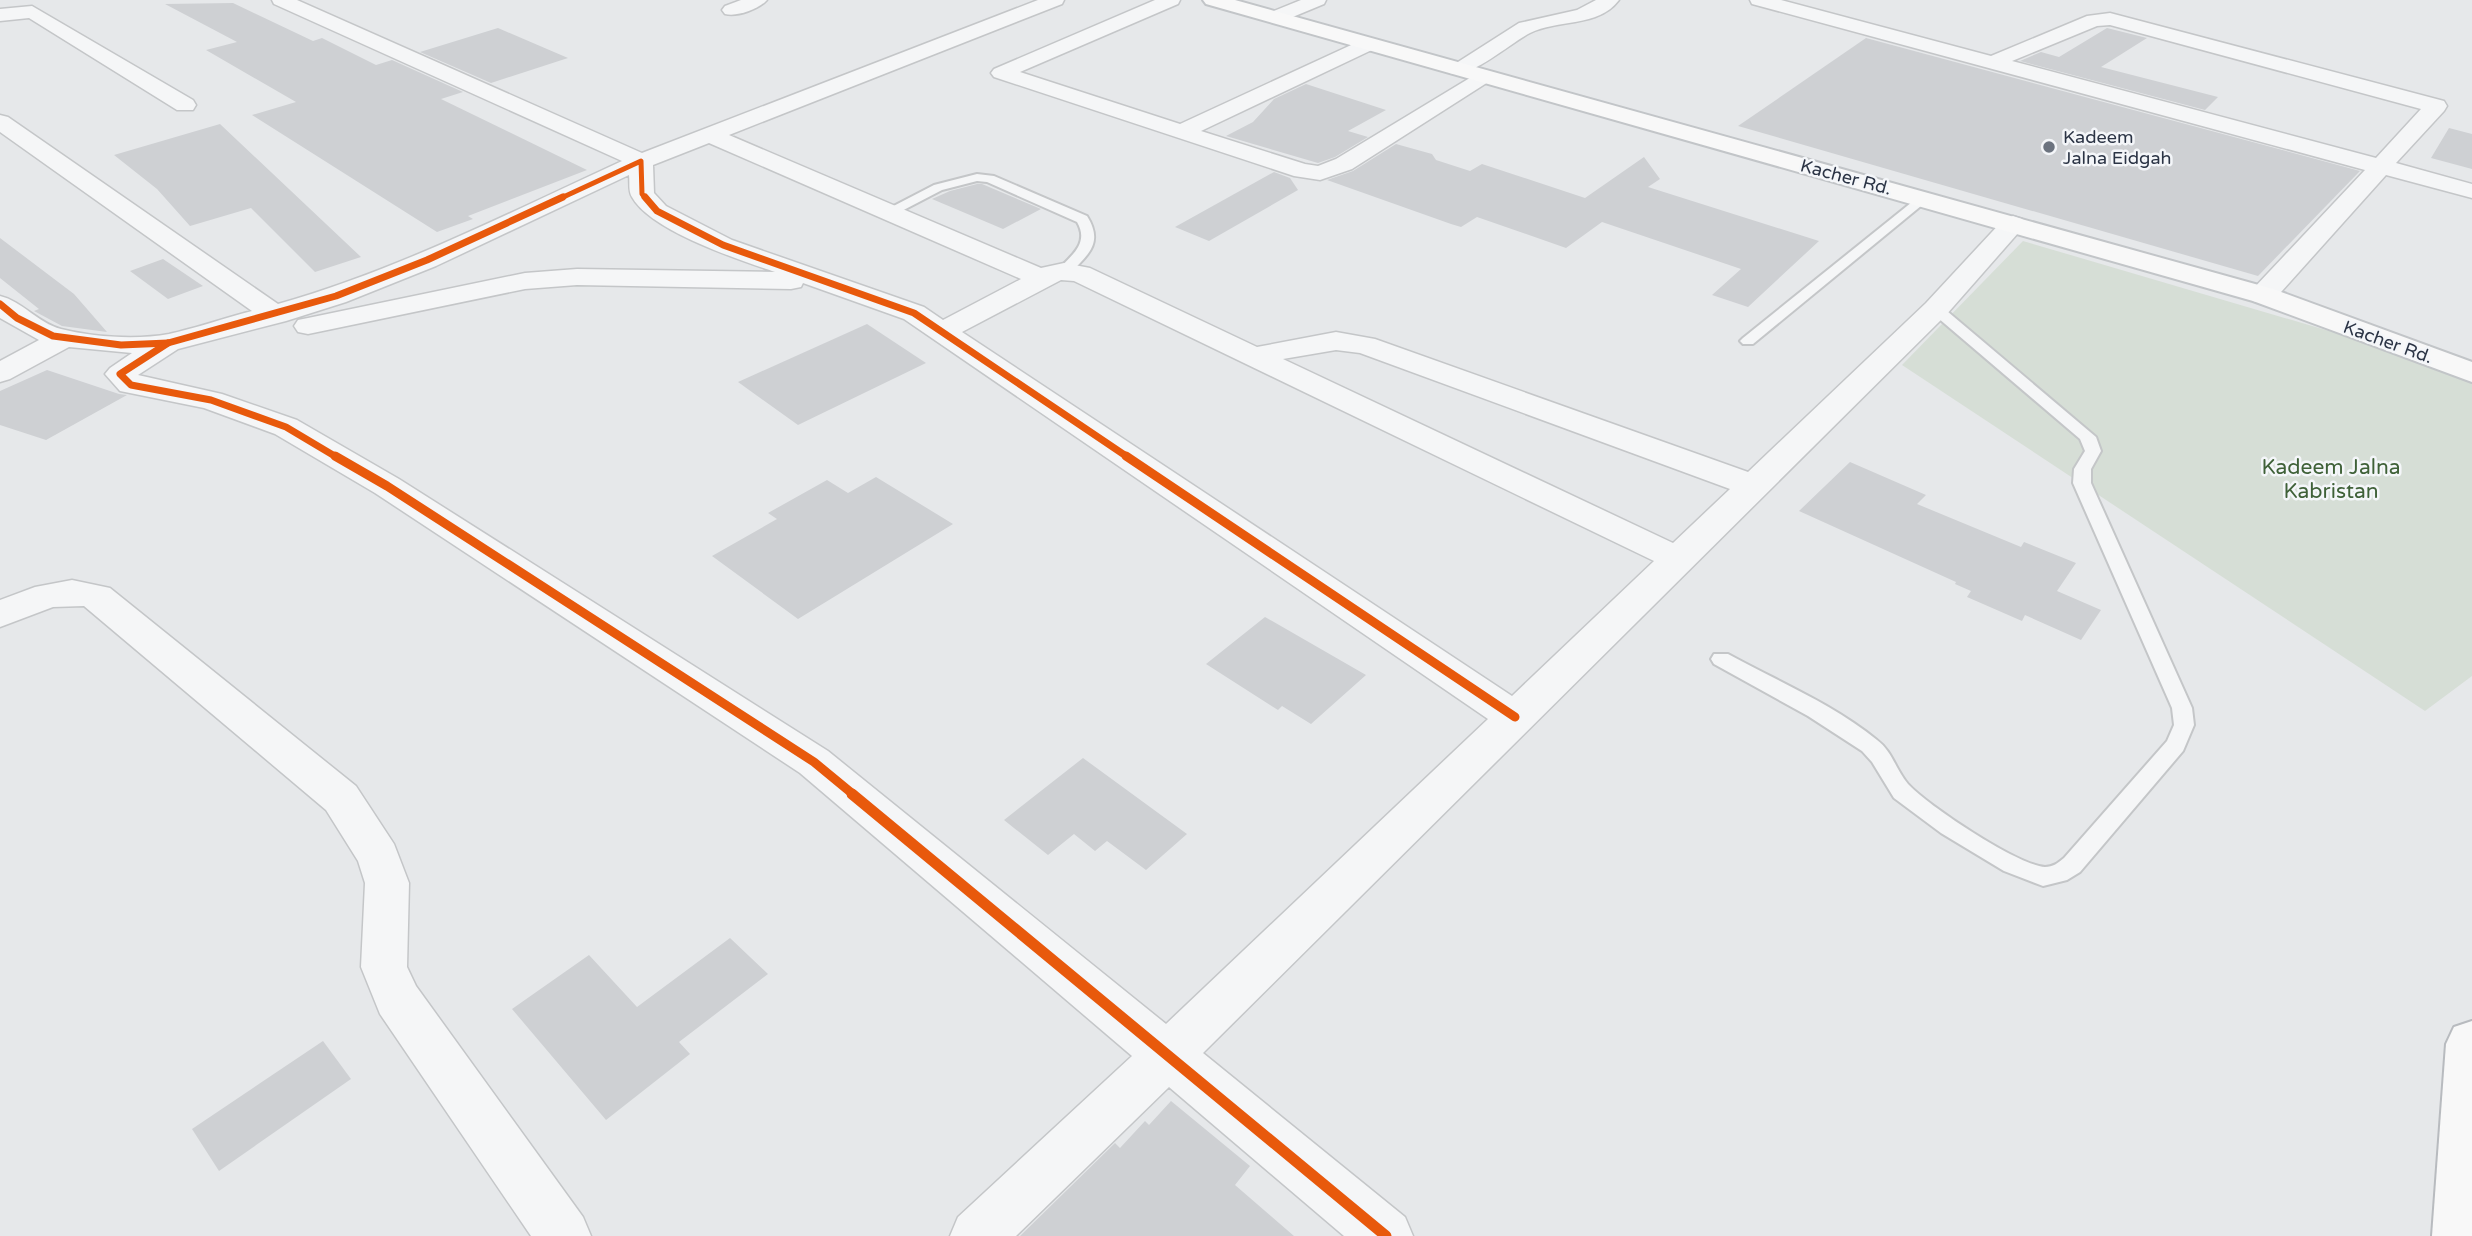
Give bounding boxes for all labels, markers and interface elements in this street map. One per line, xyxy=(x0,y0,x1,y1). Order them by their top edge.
place label: Kadeem Jalna Eidgah xyxy=(2063,126,2172,169)
marker: Kadeem Jalna Eidgah xyxy=(2041,139,2057,155)
street label: Kacher Rd. xyxy=(1798,154,1894,200)
street label: Kacher Rd. xyxy=(2340,316,2436,368)
park label: Kadeem Jalna Kabristan xyxy=(2261,455,2401,504)

